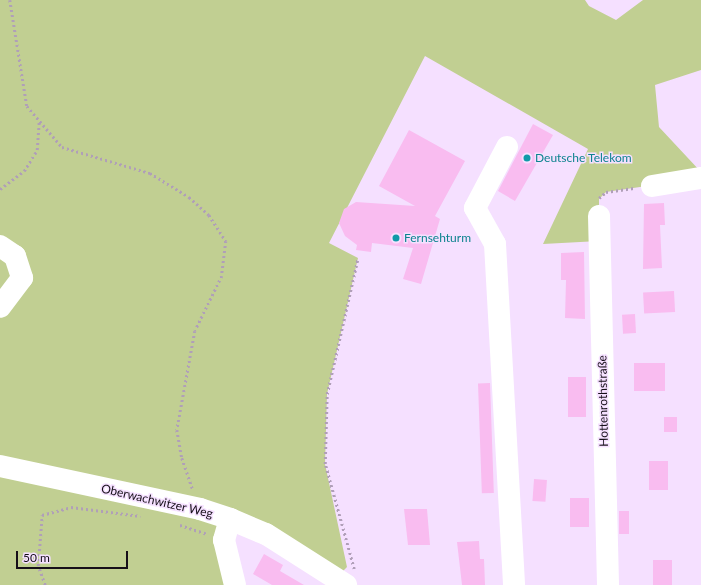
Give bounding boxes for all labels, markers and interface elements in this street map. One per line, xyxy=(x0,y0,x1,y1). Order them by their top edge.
place label: Deutsche Telekom xyxy=(535,151,632,165)
marker: Deutsche Telekom xyxy=(522,153,532,163)
place label: Fernsehturm xyxy=(404,231,471,245)
marker: Fernsehturm xyxy=(391,233,401,243)
street label: Hottenrothstraße xyxy=(595,355,611,447)
street label: Oberwachwitzer Weg xyxy=(100,481,214,521)
scale bar xyxy=(18,543,130,569)
text: 50 m xyxy=(23,550,50,565)

